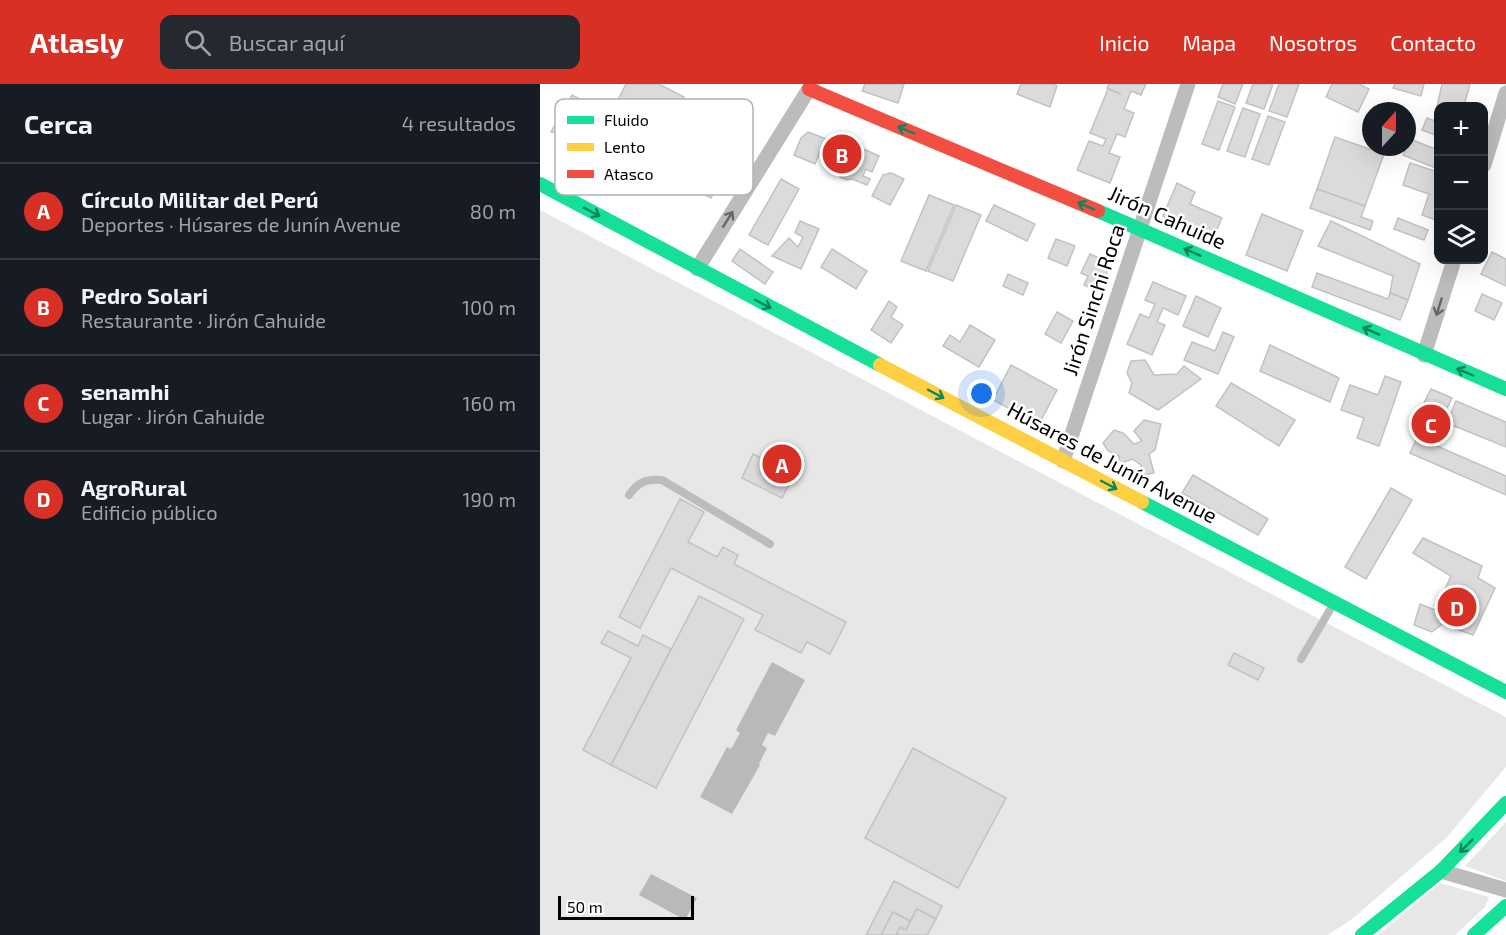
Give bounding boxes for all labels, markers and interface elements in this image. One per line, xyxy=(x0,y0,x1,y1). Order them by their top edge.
search box xyxy=(160,15,580,69)
text: Atlasly xyxy=(30,25,124,59)
icon: search xyxy=(181,26,214,59)
text: Buscar aquí xyxy=(229,29,345,55)
text: Inicio xyxy=(1099,30,1149,55)
text: Mapa xyxy=(1182,30,1236,55)
text: Nosotros xyxy=(1269,30,1357,55)
text: Contacto xyxy=(1390,30,1476,55)
legend xyxy=(555,99,753,195)
north arrow xyxy=(1362,102,1416,156)
map controls xyxy=(1434,102,1488,264)
button: + xyxy=(1434,102,1488,156)
text: Cerca xyxy=(24,108,93,139)
text: Fluido xyxy=(604,110,649,129)
text: 4 resultados xyxy=(402,111,516,135)
one-way arrow xyxy=(897,124,916,135)
pin: B xyxy=(822,132,862,176)
text: Lento xyxy=(604,137,645,156)
button: − xyxy=(1434,156,1488,210)
text: Atasco xyxy=(604,164,654,183)
street label: Jirón Cahuide xyxy=(1105,180,1230,254)
text: Círculo Militar del Perú xyxy=(81,186,319,212)
text: A xyxy=(37,199,50,223)
text: 80 m xyxy=(470,199,516,223)
one-way arrow xyxy=(1077,200,1095,211)
one-way arrow xyxy=(582,207,600,218)
button: layers xyxy=(1434,210,1488,264)
one-way arrow xyxy=(722,211,734,228)
text: Deportes · Húsares de Junín Avenue xyxy=(81,212,401,236)
street label: Jirón Sinchi Roca xyxy=(1056,221,1129,378)
one-way arrow xyxy=(1184,246,1202,258)
text: Pedro Solari xyxy=(81,282,208,308)
text: B xyxy=(37,295,50,319)
text: 100 m xyxy=(462,295,516,319)
one-way arrow xyxy=(1433,297,1444,316)
one-way arrow xyxy=(754,299,772,310)
text: Restaurante · Jirón Cahuide xyxy=(81,308,326,332)
one-way arrow xyxy=(1362,325,1380,336)
one-way arrow xyxy=(1456,366,1475,377)
text: senamhi xyxy=(81,378,170,404)
your location xyxy=(967,379,996,408)
one-way arrow xyxy=(927,388,944,400)
text: C xyxy=(38,391,49,415)
text: 160 m xyxy=(463,391,516,415)
street label: Húsares de Junín Avenue xyxy=(1004,396,1222,528)
pin: C xyxy=(1412,402,1450,446)
text: Lugar · Jirón Cahuide xyxy=(81,404,265,428)
pin: A xyxy=(762,442,802,487)
text: AgroRural xyxy=(81,474,187,500)
one-way arrow xyxy=(1099,480,1117,491)
text: D xyxy=(37,487,50,511)
text: 190 m xyxy=(463,487,516,511)
text: Edificio público xyxy=(81,500,218,524)
pin: D xyxy=(1438,584,1476,630)
one-way arrow xyxy=(1459,838,1474,853)
scale bar xyxy=(558,893,694,920)
text: 50 m xyxy=(567,897,603,916)

